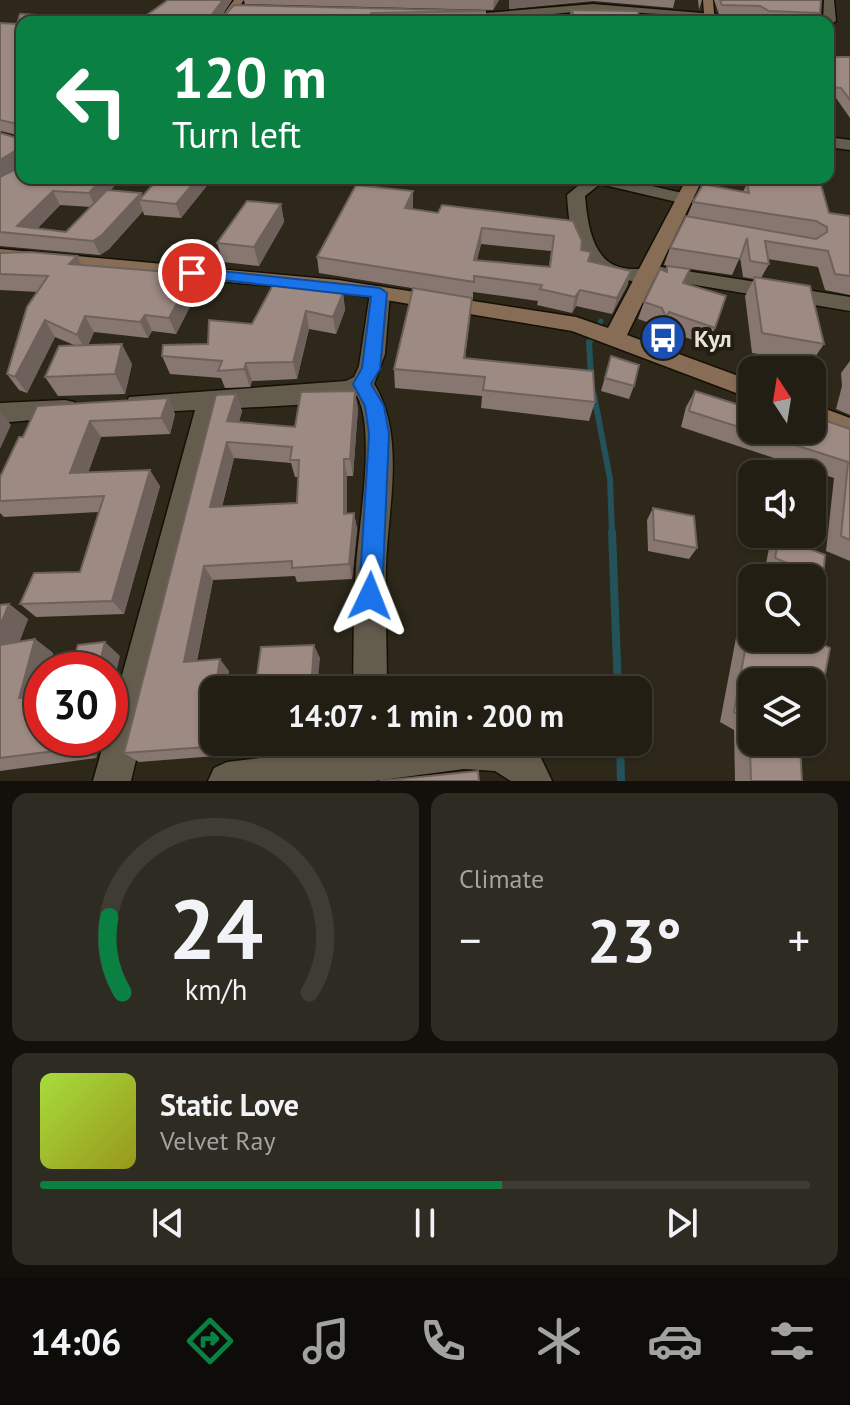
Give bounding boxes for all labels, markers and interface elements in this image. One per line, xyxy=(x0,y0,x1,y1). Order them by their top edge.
text: 120 m xyxy=(172,41,327,113)
icon: left xyxy=(40,48,144,152)
text: Turn left xyxy=(172,111,301,158)
pin xyxy=(158,239,226,307)
icon: arrive xyxy=(170,251,214,295)
bus stop icon: Кул xyxy=(639,314,687,362)
place label: Кул xyxy=(694,323,732,354)
north arrow xyxy=(738,356,826,444)
map controls xyxy=(738,356,826,756)
button: sound xyxy=(738,460,826,548)
position arrow xyxy=(328,554,412,638)
button: search xyxy=(738,564,826,652)
speed limit sign: 30 xyxy=(24,652,128,756)
button: layers xyxy=(738,668,826,756)
text: 14:07 · 1 min · 200 m xyxy=(288,696,564,735)
text: Climate xyxy=(459,862,544,895)
text: 24 xyxy=(168,874,263,982)
text: 23° xyxy=(587,901,682,979)
text: − xyxy=(459,911,481,968)
text: + xyxy=(788,911,810,968)
text: km/h xyxy=(184,971,247,1008)
text: Static Love xyxy=(160,1085,299,1124)
text: Velvet Ray xyxy=(160,1124,276,1157)
icon: previous xyxy=(146,1201,190,1245)
icon: pause xyxy=(403,1201,447,1245)
icon: next xyxy=(660,1201,704,1245)
icon: directions xyxy=(182,1313,238,1369)
icon: music xyxy=(298,1313,354,1369)
icon: phone xyxy=(415,1313,471,1369)
icon: climate xyxy=(531,1313,587,1369)
icon: car xyxy=(647,1313,703,1369)
icon: filters xyxy=(764,1313,820,1369)
text: 14:06 xyxy=(30,1318,122,1365)

